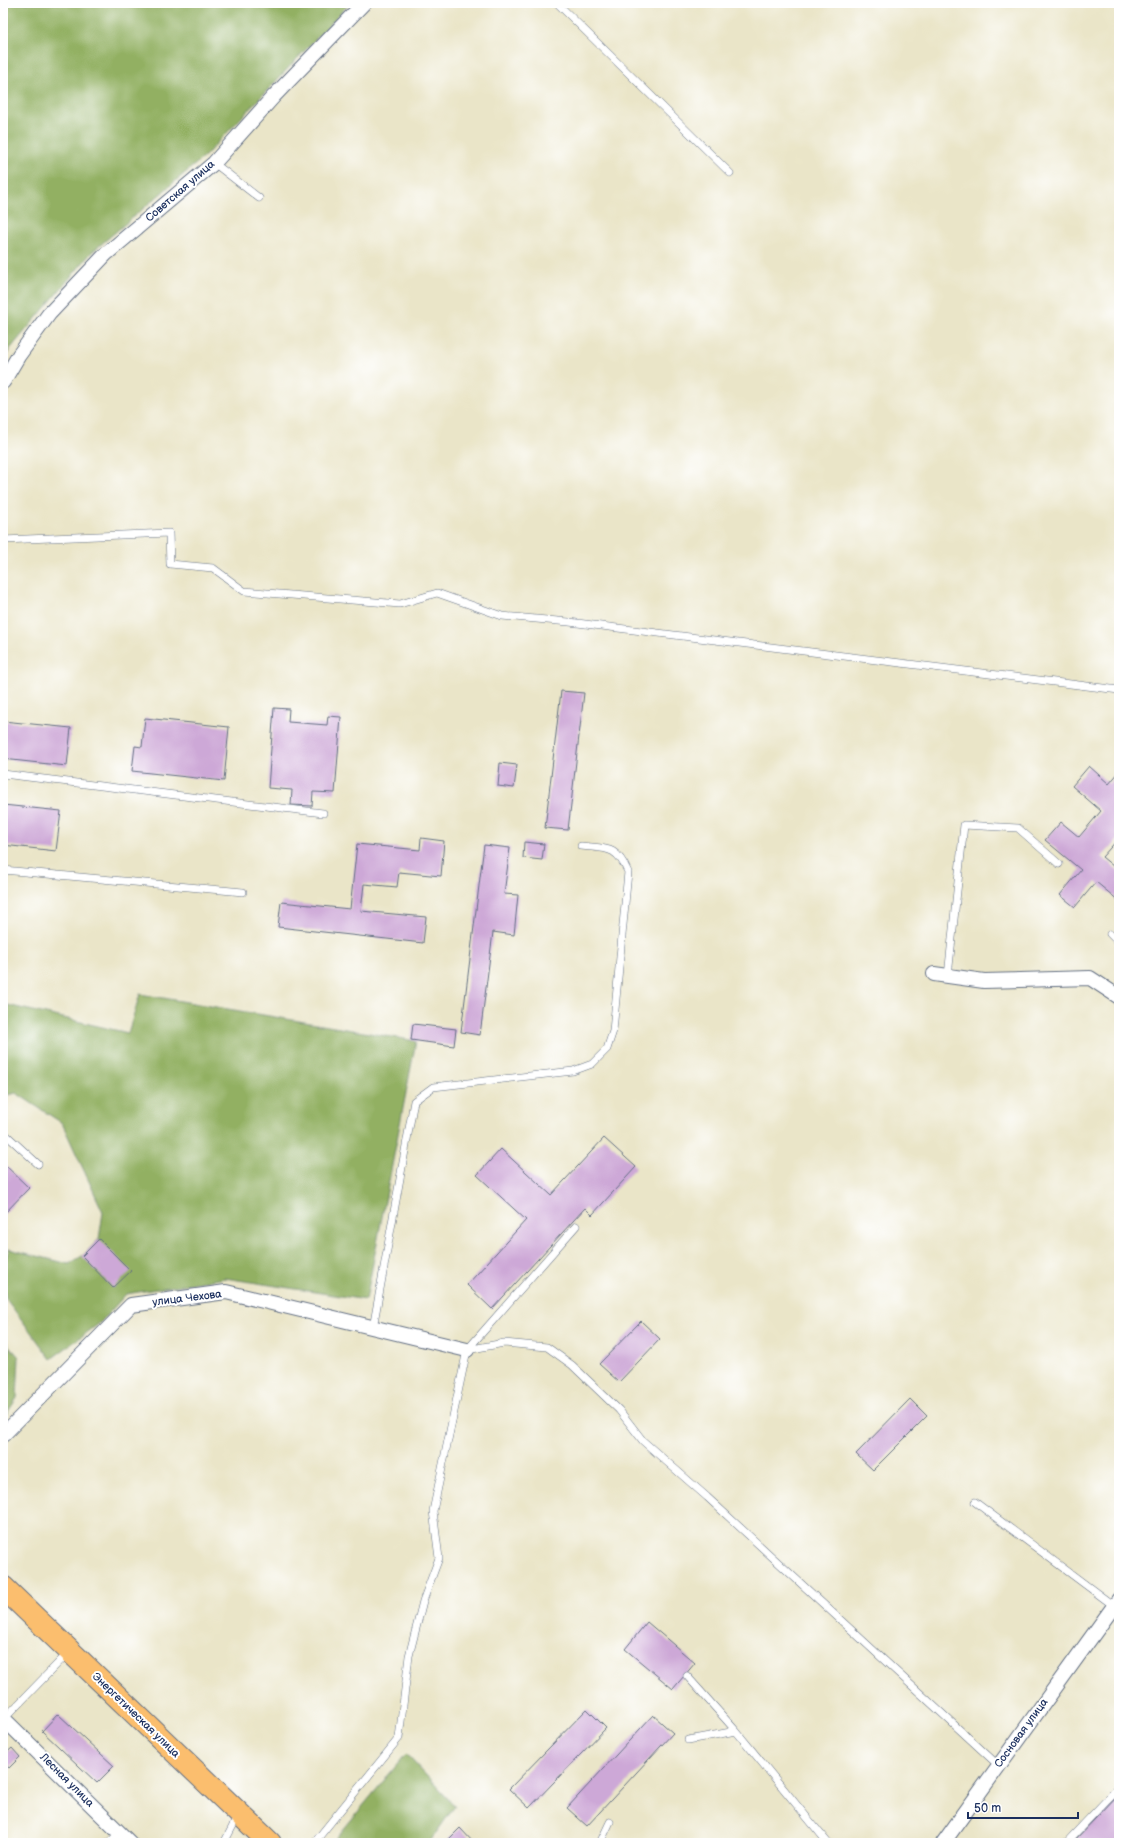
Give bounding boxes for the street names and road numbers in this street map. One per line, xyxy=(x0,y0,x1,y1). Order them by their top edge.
street label: Советская улица xyxy=(143,157,217,224)
street label: улица Чехова xyxy=(152,1287,223,1309)
street label: Энергетическая улица xyxy=(90,1670,183,1761)
street label: Сосновая улица xyxy=(992,1695,1051,1770)
street label: Лесная улица xyxy=(37,1750,97,1810)

